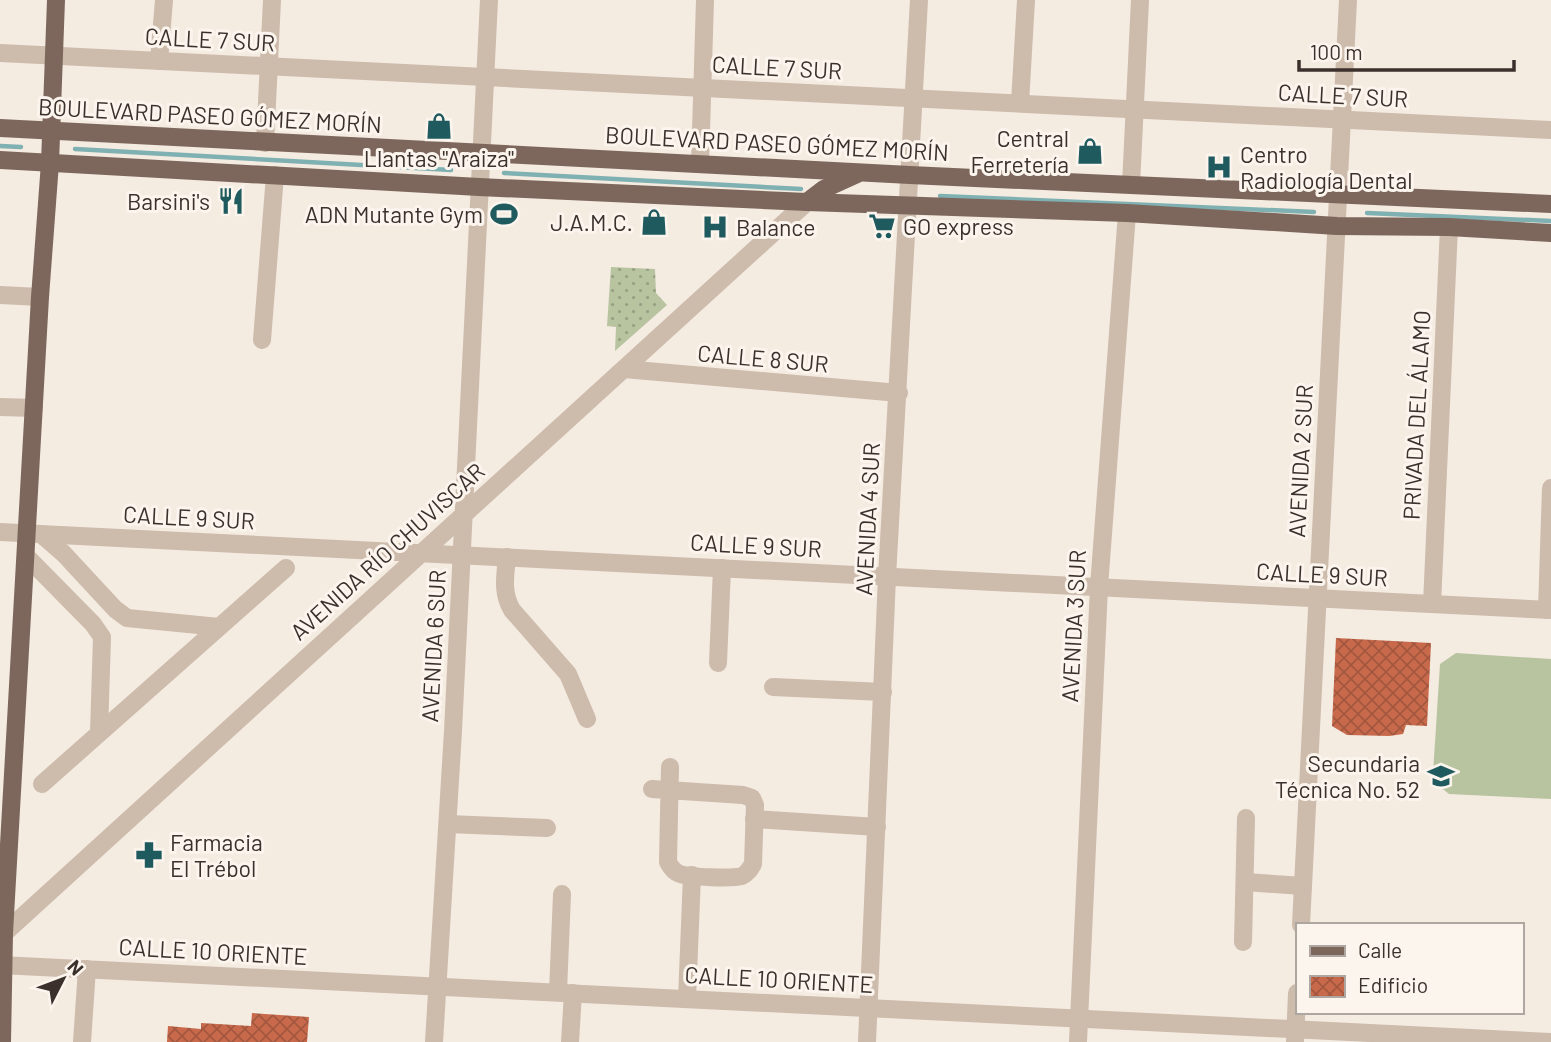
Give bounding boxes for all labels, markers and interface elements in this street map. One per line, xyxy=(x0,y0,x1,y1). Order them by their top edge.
street label: CALLE 7 SUR xyxy=(144,22,276,56)
scale bar xyxy=(1299,28,1514,72)
text: 100 m xyxy=(1310,39,1363,64)
street label: CALLE 7 SUR xyxy=(711,50,843,84)
street label: CALLE 7 SUR xyxy=(1277,78,1409,112)
street label: BOULEVARD PASEO GÓMEZ MORÍN xyxy=(38,92,382,138)
shop icon: Llantas "Araiza" xyxy=(424,111,454,141)
street label: BOULEVARD PASEO GÓMEZ MORÍN xyxy=(605,120,949,166)
place label: Central Ferretería xyxy=(971,124,1069,178)
shop icon: Central Ferretería xyxy=(1075,136,1105,166)
place label: Centro Radiología Dental xyxy=(1240,140,1412,194)
place label: Llantas "Araiza" xyxy=(364,144,514,172)
hospital icon: Centro Radiología Dental xyxy=(1204,152,1234,182)
restaurant icon: Barsini's xyxy=(216,186,246,216)
place label: Barsini's xyxy=(127,187,210,215)
sports icon: ADN Mutante Gym xyxy=(489,199,519,229)
place label: ADN Mutante Gym xyxy=(305,200,483,228)
shop icon: J.A.M.C. xyxy=(639,207,669,237)
place label: J.A.M.C. xyxy=(550,208,633,236)
supermarket icon: GO express xyxy=(867,211,897,241)
hospital icon: Balance xyxy=(700,212,730,242)
place label: GO express xyxy=(903,212,1014,240)
place label: Balance xyxy=(736,213,815,241)
street label: PRIVADA DEL ÁLAMO xyxy=(1397,310,1435,520)
street label: CALLE 8 SUR xyxy=(696,338,830,378)
street label: AVENIDA 2 SUR xyxy=(1282,384,1318,538)
street label: AVENIDA 4 SUR xyxy=(849,442,885,596)
street label: AVENIDA RÍO CHUVISCAR xyxy=(284,456,490,646)
street label: CALLE 9 SUR xyxy=(123,500,255,534)
street label: CALLE 9 SUR xyxy=(690,528,822,562)
street label: AVENIDA 3 SUR xyxy=(1055,549,1091,703)
street label: CALLE 9 SUR xyxy=(1256,557,1388,591)
street label: AVENIDA 6 SUR xyxy=(415,569,451,723)
place label: Secundaria Técnica No. 52 xyxy=(1275,749,1420,803)
school or university icon: Secundaria Técnica No. 52 xyxy=(1426,761,1456,791)
place label: Farmacia El Trébol xyxy=(170,828,263,882)
pharmacy icon: Farmacia El Trébol xyxy=(134,840,164,870)
legend xyxy=(1296,923,1523,1014)
street label: CALLE 10 ORIENTE xyxy=(118,932,308,970)
text: Calle xyxy=(1358,937,1402,962)
north arrow xyxy=(28,944,98,1014)
text: N xyxy=(63,955,89,980)
street label: CALLE 10 ORIENTE xyxy=(684,960,874,998)
text: Edificio xyxy=(1358,972,1428,997)

